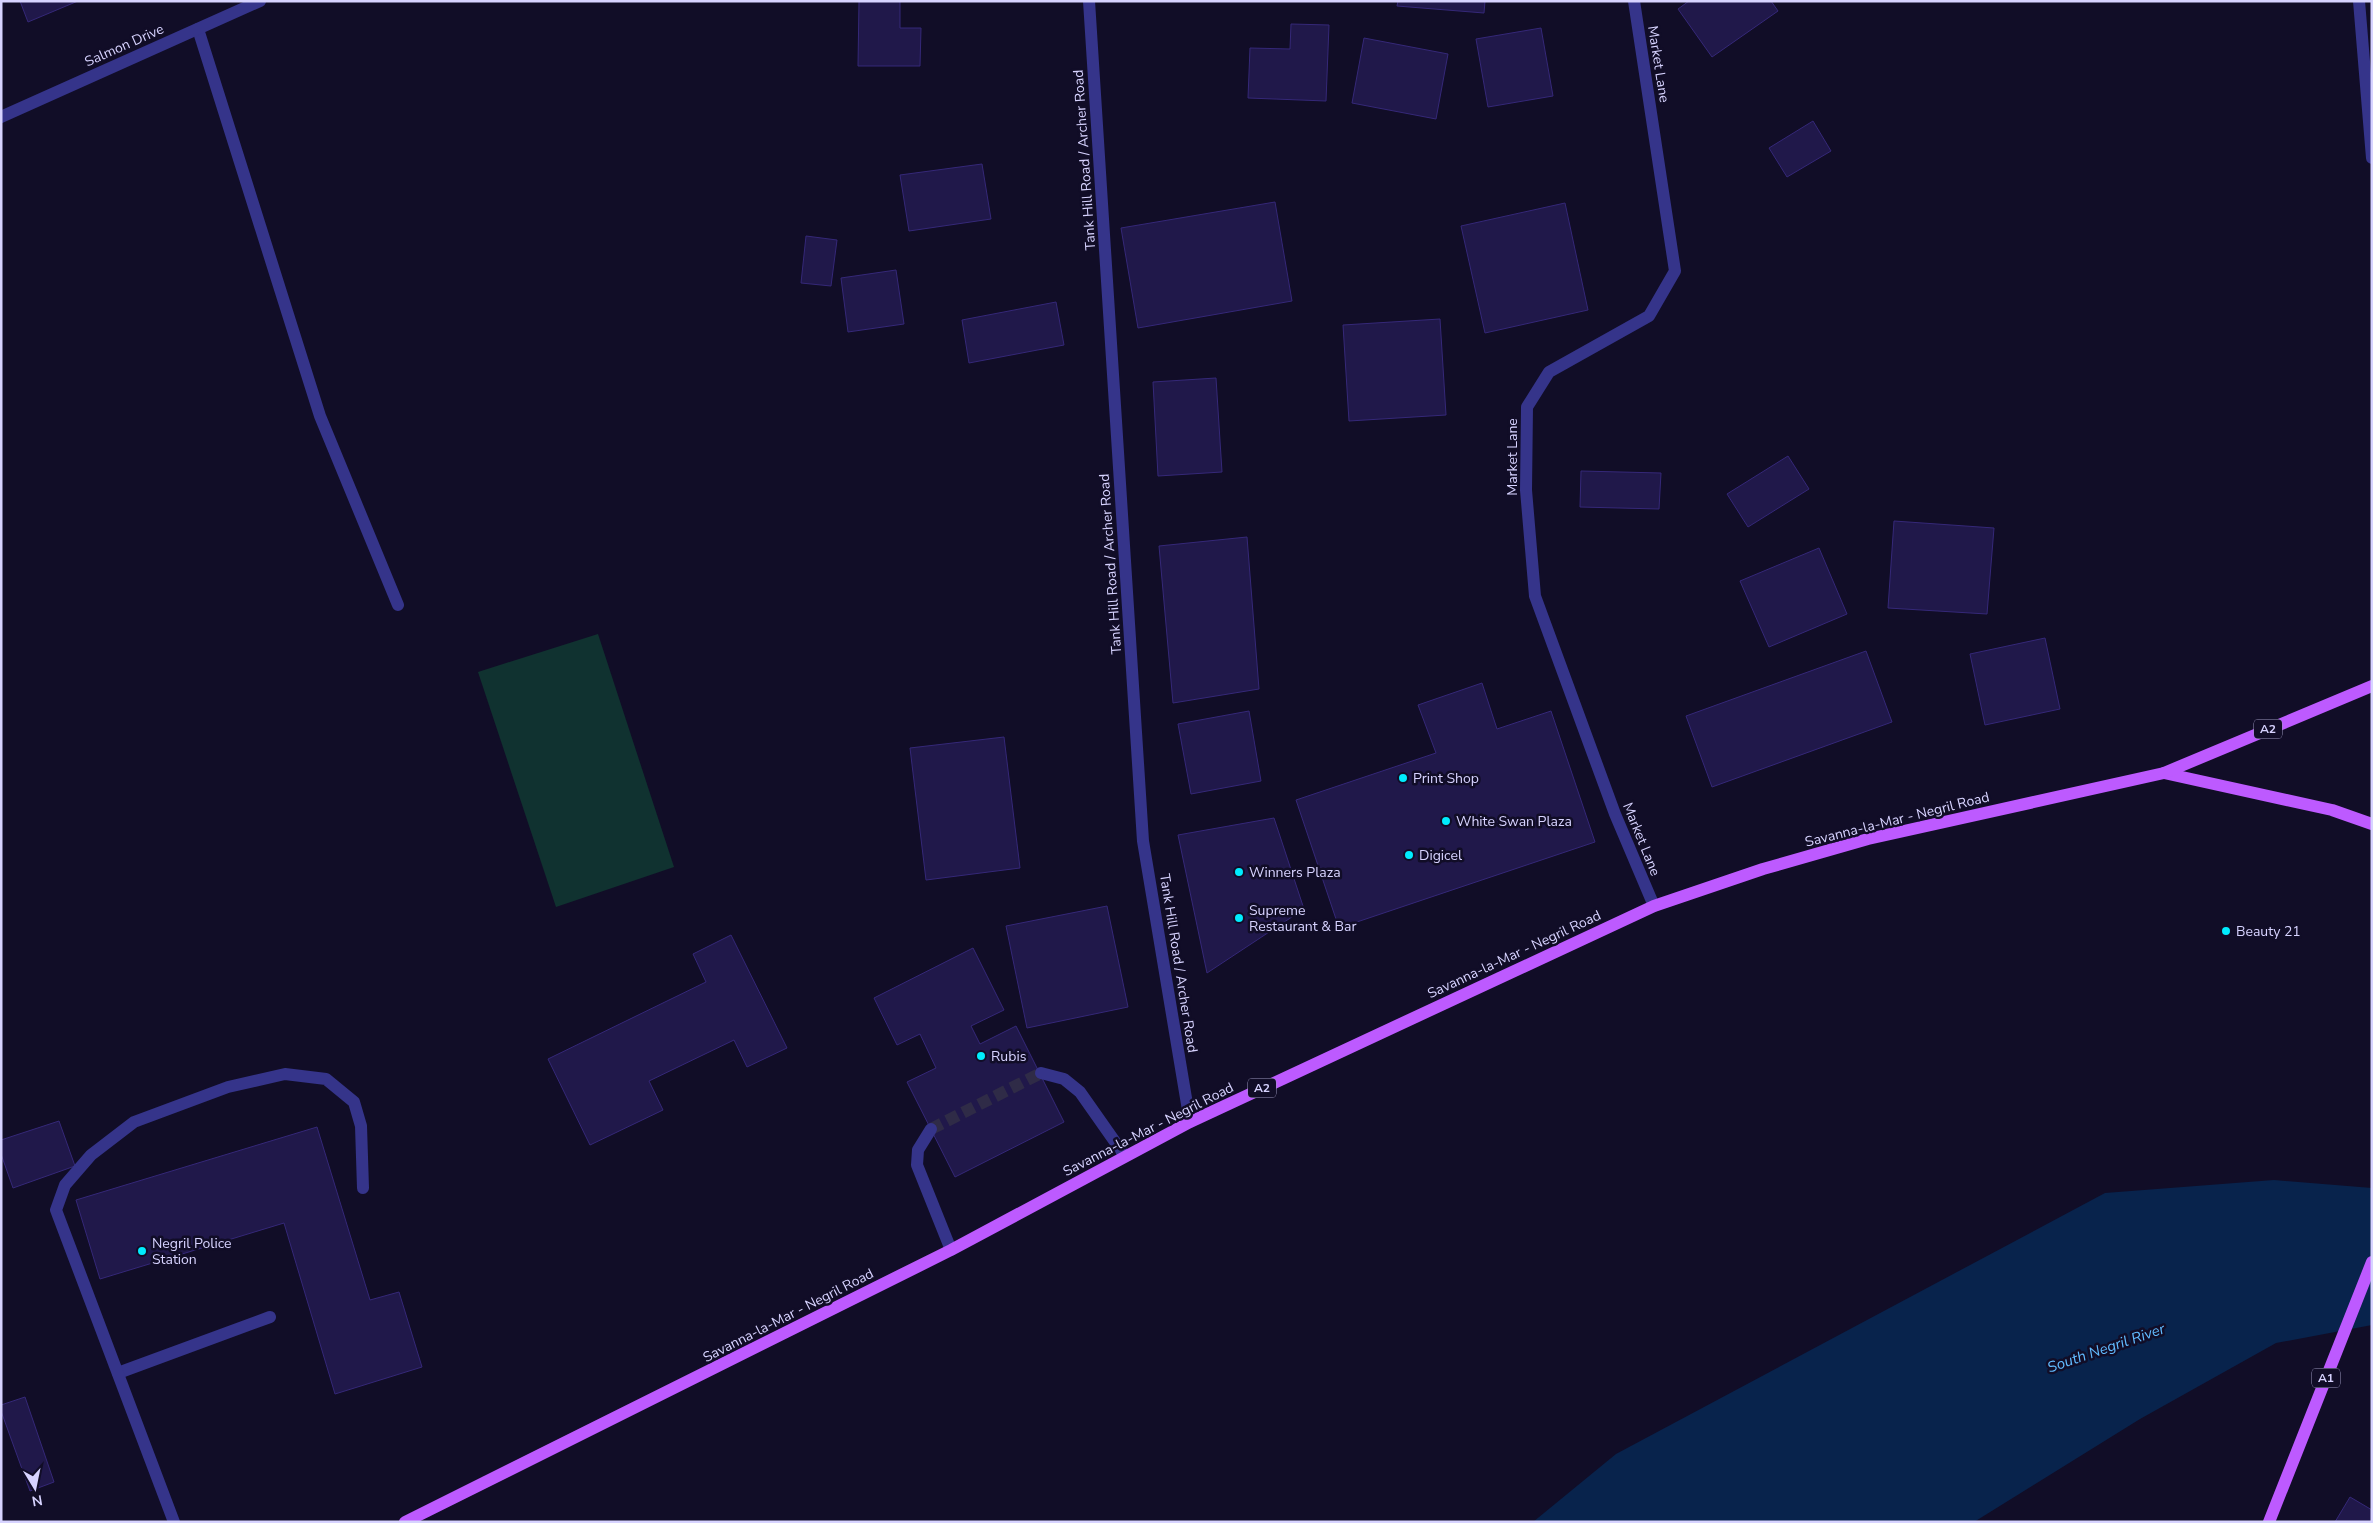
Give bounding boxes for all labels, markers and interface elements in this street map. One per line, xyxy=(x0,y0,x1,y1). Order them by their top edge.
street label: Salmon Drive xyxy=(82,20,167,71)
street label: Market Lane xyxy=(1643,24,1674,104)
street label: Tank Hill Road / Archer Road xyxy=(1069,69,1100,251)
street label: Market Lane xyxy=(1503,418,1522,496)
street label: Tank Hill Road / Archer Road xyxy=(1095,473,1126,655)
road number: A2 xyxy=(2254,720,2282,739)
place label: Print Shop xyxy=(1413,769,1479,788)
marker: Print Shop xyxy=(1397,772,1409,784)
street label: Savanna-la-Mar - Negril Road xyxy=(1803,787,1991,852)
street label: Market Lane xyxy=(1618,800,1665,879)
place label: White Swan Plaza xyxy=(1456,812,1572,831)
marker: White Swan Plaza xyxy=(1440,815,1452,827)
place label: Digicel xyxy=(1419,846,1463,865)
marker: Digicel xyxy=(1403,849,1415,861)
place label: Winners Plaza xyxy=(1249,863,1341,882)
marker: Winners Plaza xyxy=(1233,866,1245,878)
street label: Tank Hill Road / Archer Road xyxy=(1155,872,1202,1054)
place label: Supreme Restaurant & Bar xyxy=(1249,901,1357,936)
street label: Savanna-la-Mar - Negril Road xyxy=(1424,906,1604,1003)
marker: Supreme Restaurant & Bar xyxy=(1233,912,1245,924)
place label: Beauty 21 xyxy=(2236,922,2301,941)
marker: Beauty 21 xyxy=(2220,925,2232,937)
place label: Rubis xyxy=(991,1047,1027,1066)
marker: Rubis xyxy=(975,1050,987,1062)
street label: Savanna-la-Mar - Negril Road xyxy=(1060,1078,1237,1181)
road number: A2 xyxy=(1248,1078,1276,1098)
place label: Negril Police Station xyxy=(152,1234,232,1269)
marker: Negril Police Station xyxy=(136,1245,148,1257)
street label: Savanna-la-Mar - Negril Road xyxy=(700,1264,877,1367)
water label: South Negril River xyxy=(2045,1318,2168,1377)
road number: A1 xyxy=(2312,1369,2340,1388)
north arrow xyxy=(10,1463,60,1513)
text: N xyxy=(30,1490,44,1511)

